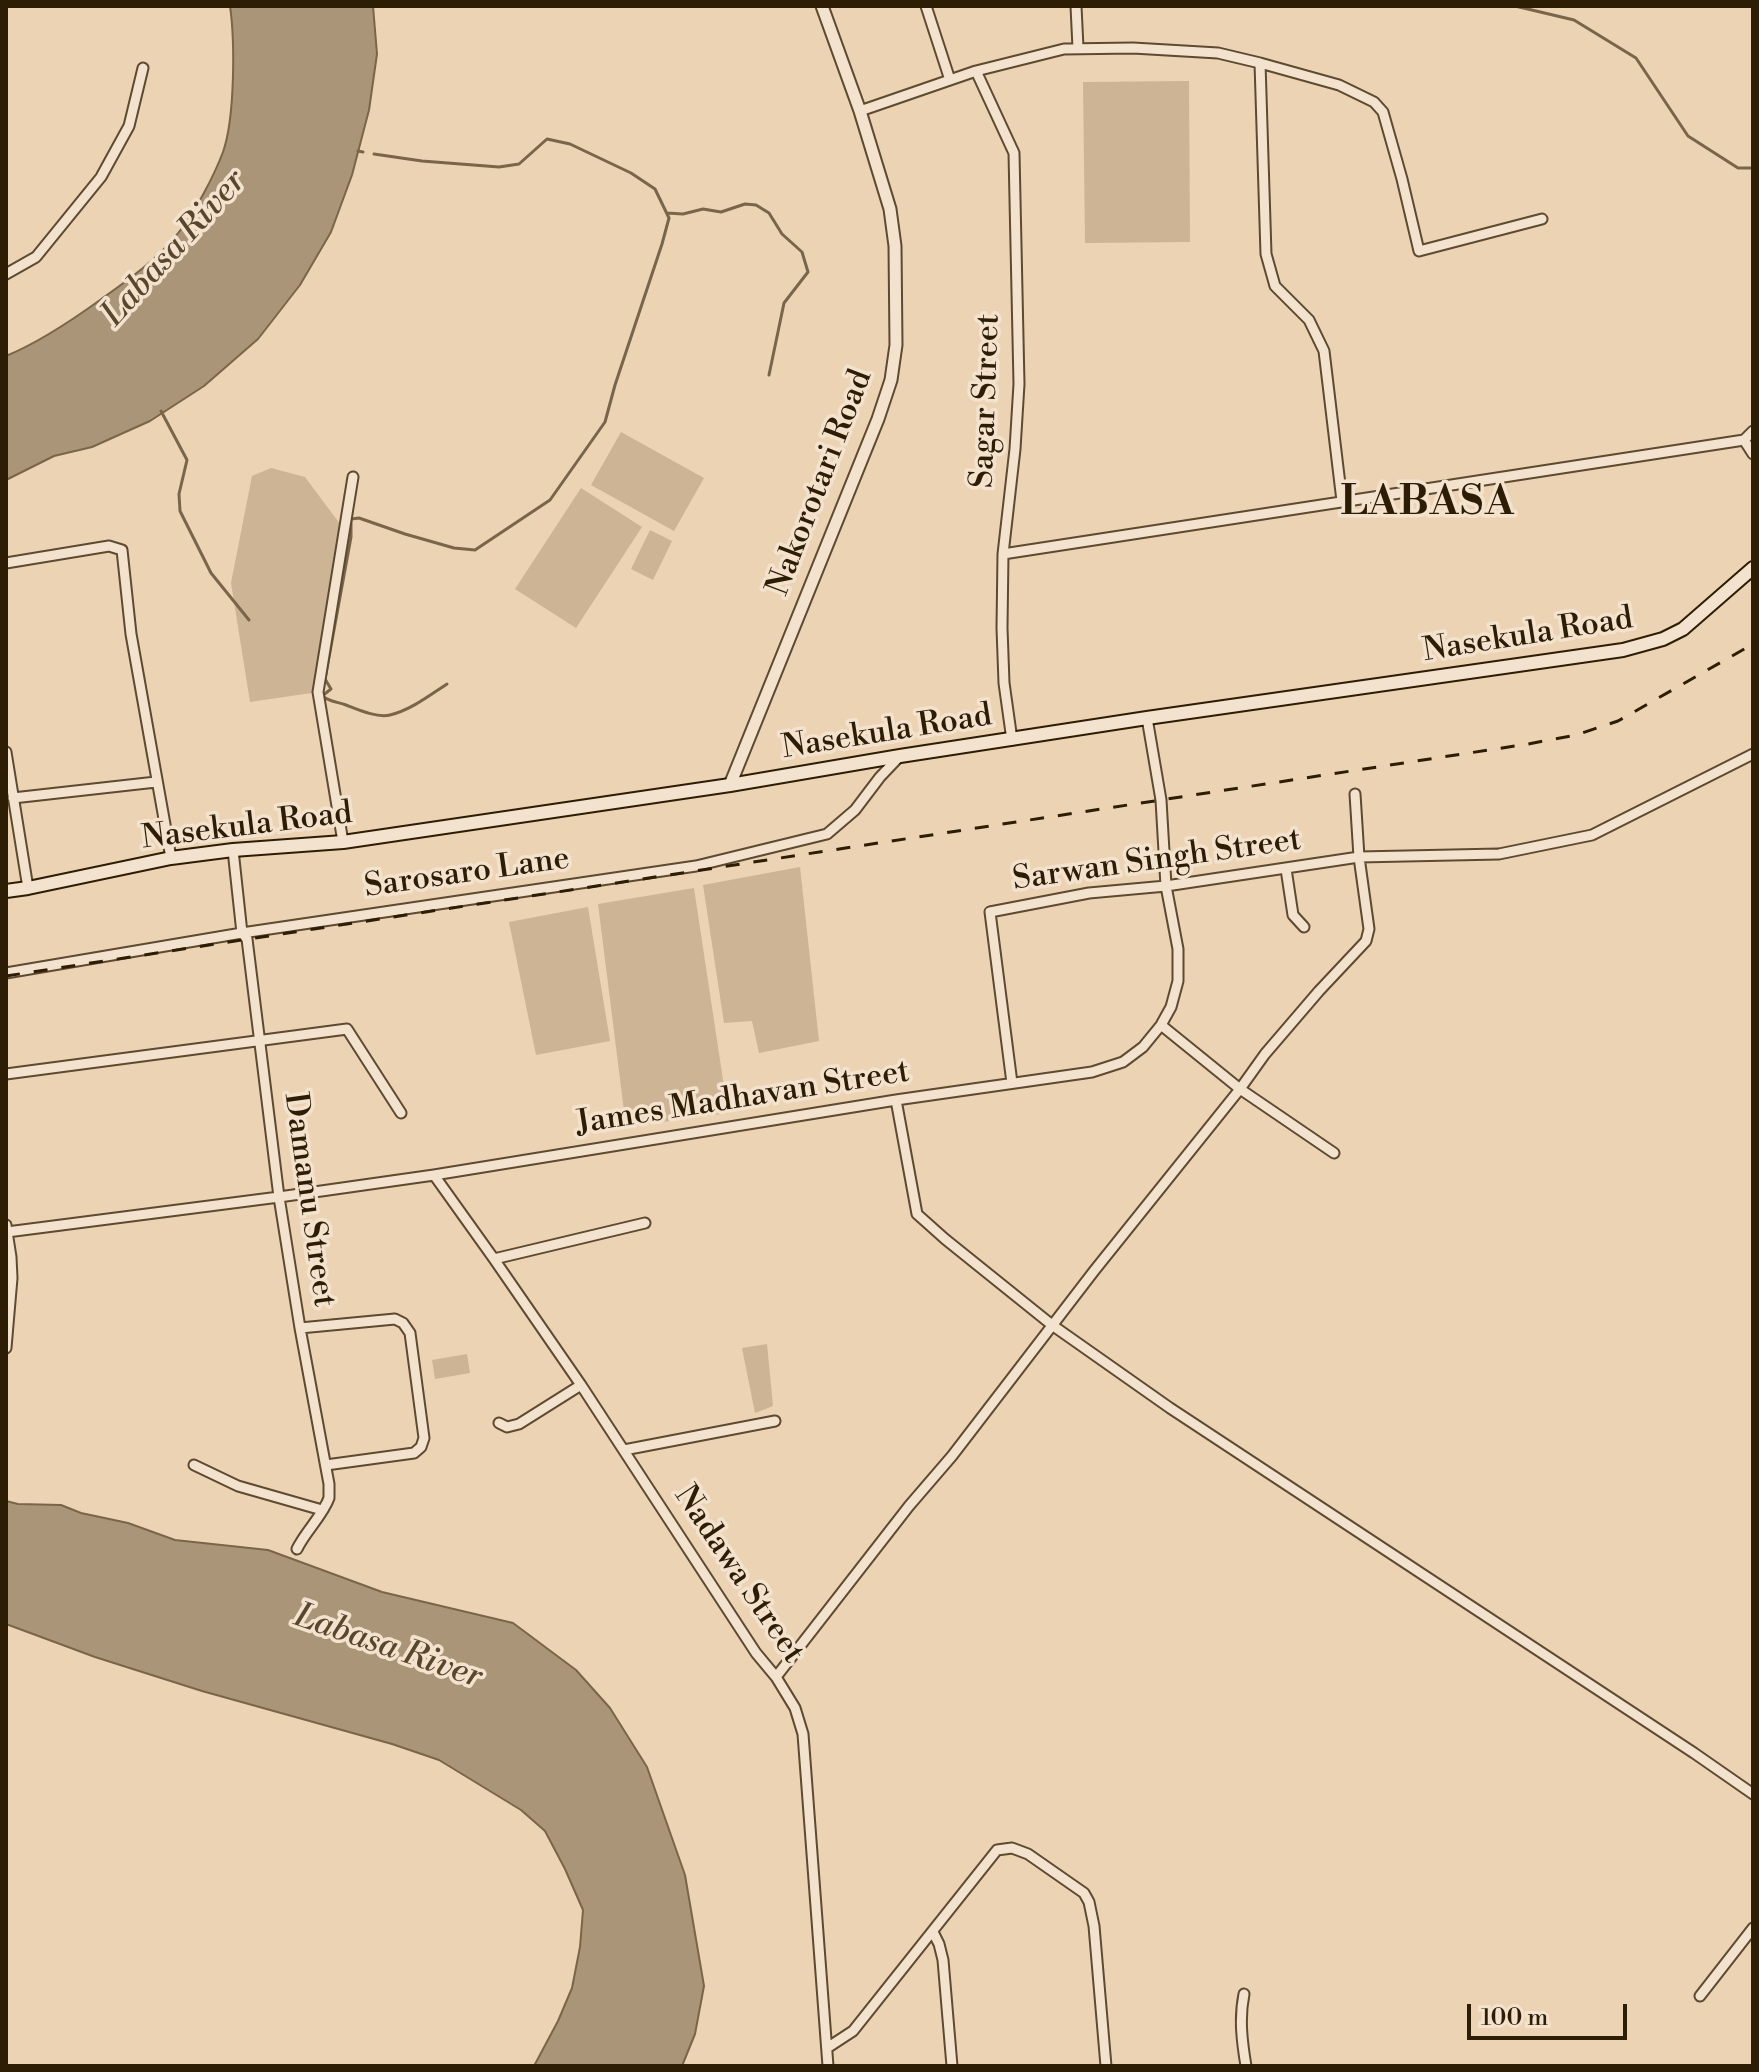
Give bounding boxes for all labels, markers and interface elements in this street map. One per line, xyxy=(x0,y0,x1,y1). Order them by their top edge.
water label: Labasa River xyxy=(94,163,256,335)
street label: Sagar Street xyxy=(965,313,1009,489)
street label: Nakorotari Road xyxy=(760,365,882,601)
district label: LABASA xyxy=(1340,480,1516,528)
street label: Nasekula Road xyxy=(1420,600,1636,672)
street label: Nasekula Road xyxy=(779,697,995,769)
street label: Nasekula Road xyxy=(139,795,355,859)
street label: Sarwan Singh Street xyxy=(1010,822,1304,900)
street label: Sarosaro Lane xyxy=(362,841,572,907)
street label: James Madhavan Street xyxy=(574,1054,912,1144)
street label: Damanu Street xyxy=(274,1090,342,1310)
street label: Nadawa Street xyxy=(665,1479,811,1671)
water label: Labasa River xyxy=(289,1597,487,1699)
scale bar xyxy=(1471,1988,1631,2038)
text: 100 m xyxy=(1481,2003,1548,2033)

